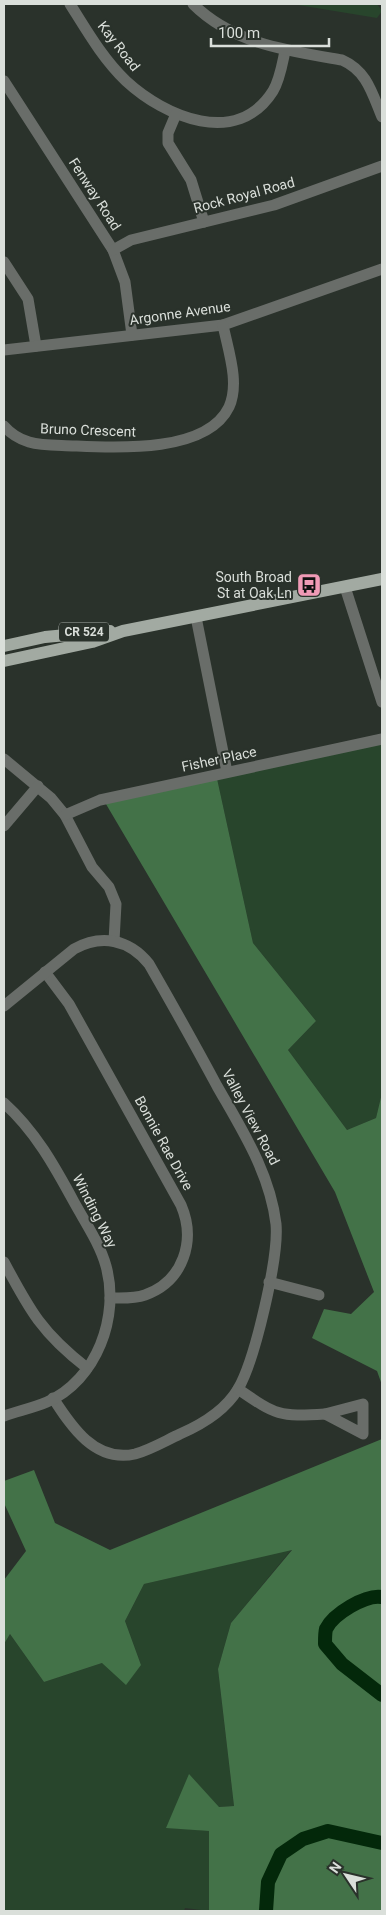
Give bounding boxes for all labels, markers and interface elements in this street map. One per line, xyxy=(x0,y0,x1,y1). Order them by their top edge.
scale bar xyxy=(211,15,328,47)
street label: Kay Road xyxy=(95,18,143,74)
text: 100 m xyxy=(218,24,260,42)
street label: Fenway Road xyxy=(66,155,124,233)
street label: Rock Royal Road xyxy=(192,174,296,216)
street label: Argonne Avenue xyxy=(129,298,231,328)
street label: Bruno Crescent xyxy=(40,420,137,440)
place label: South Broad St at Oak Ln xyxy=(215,569,292,601)
bus stop icon: South Broad St at Oak Ln xyxy=(296,572,322,598)
road number: CR 524 xyxy=(59,622,109,642)
street label: Fisher Place xyxy=(180,743,258,775)
street label: Valley View Road xyxy=(219,1066,283,1168)
street label: Bonnie Rae Drive xyxy=(132,1093,196,1193)
street label: Winding Way xyxy=(70,1172,121,1251)
north arrow xyxy=(321,1850,371,1900)
text: N xyxy=(326,1859,345,1876)

